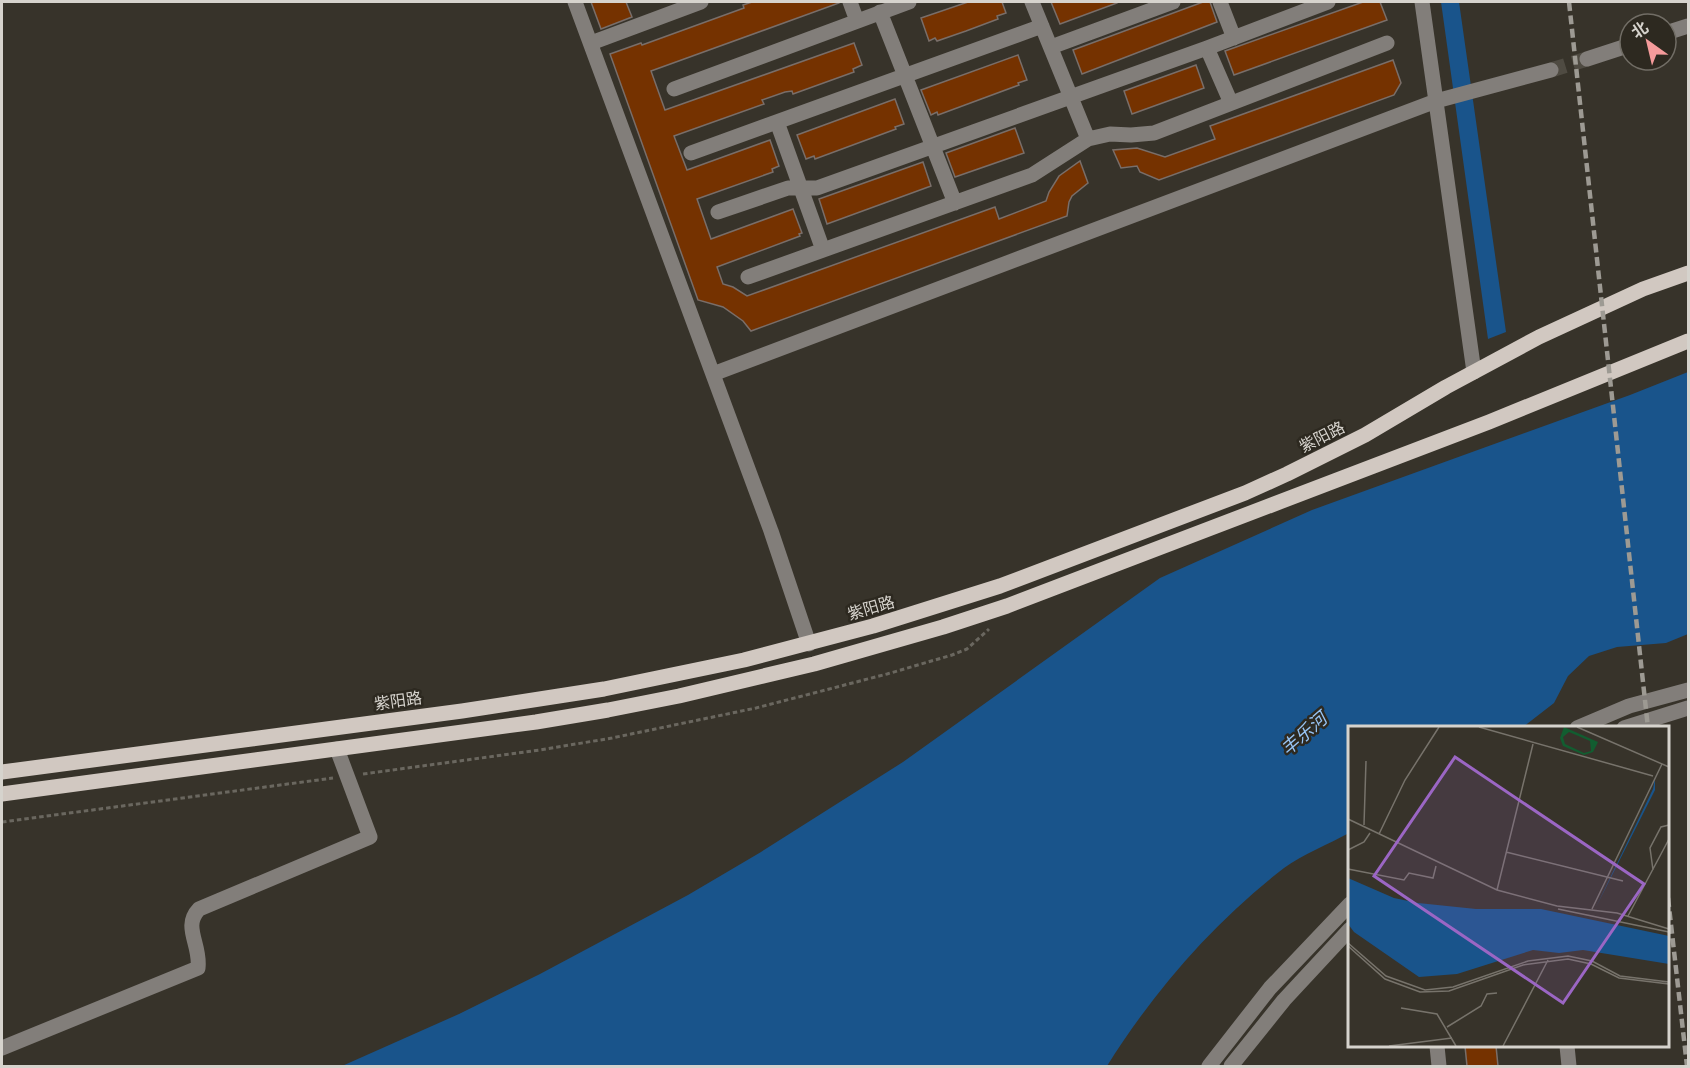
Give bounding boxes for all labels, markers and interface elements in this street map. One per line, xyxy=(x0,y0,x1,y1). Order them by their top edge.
north arrow xyxy=(1618,12,1678,72)
text: 北 xyxy=(1628,18,1652,42)
street label: 紫阳路 xyxy=(1296,418,1348,456)
street label: 紫阳路 xyxy=(845,592,897,624)
street label: 紫阳路 xyxy=(373,688,423,714)
water label: 丰乐河 xyxy=(1276,706,1334,760)
inset map xyxy=(1348,726,1669,1047)

